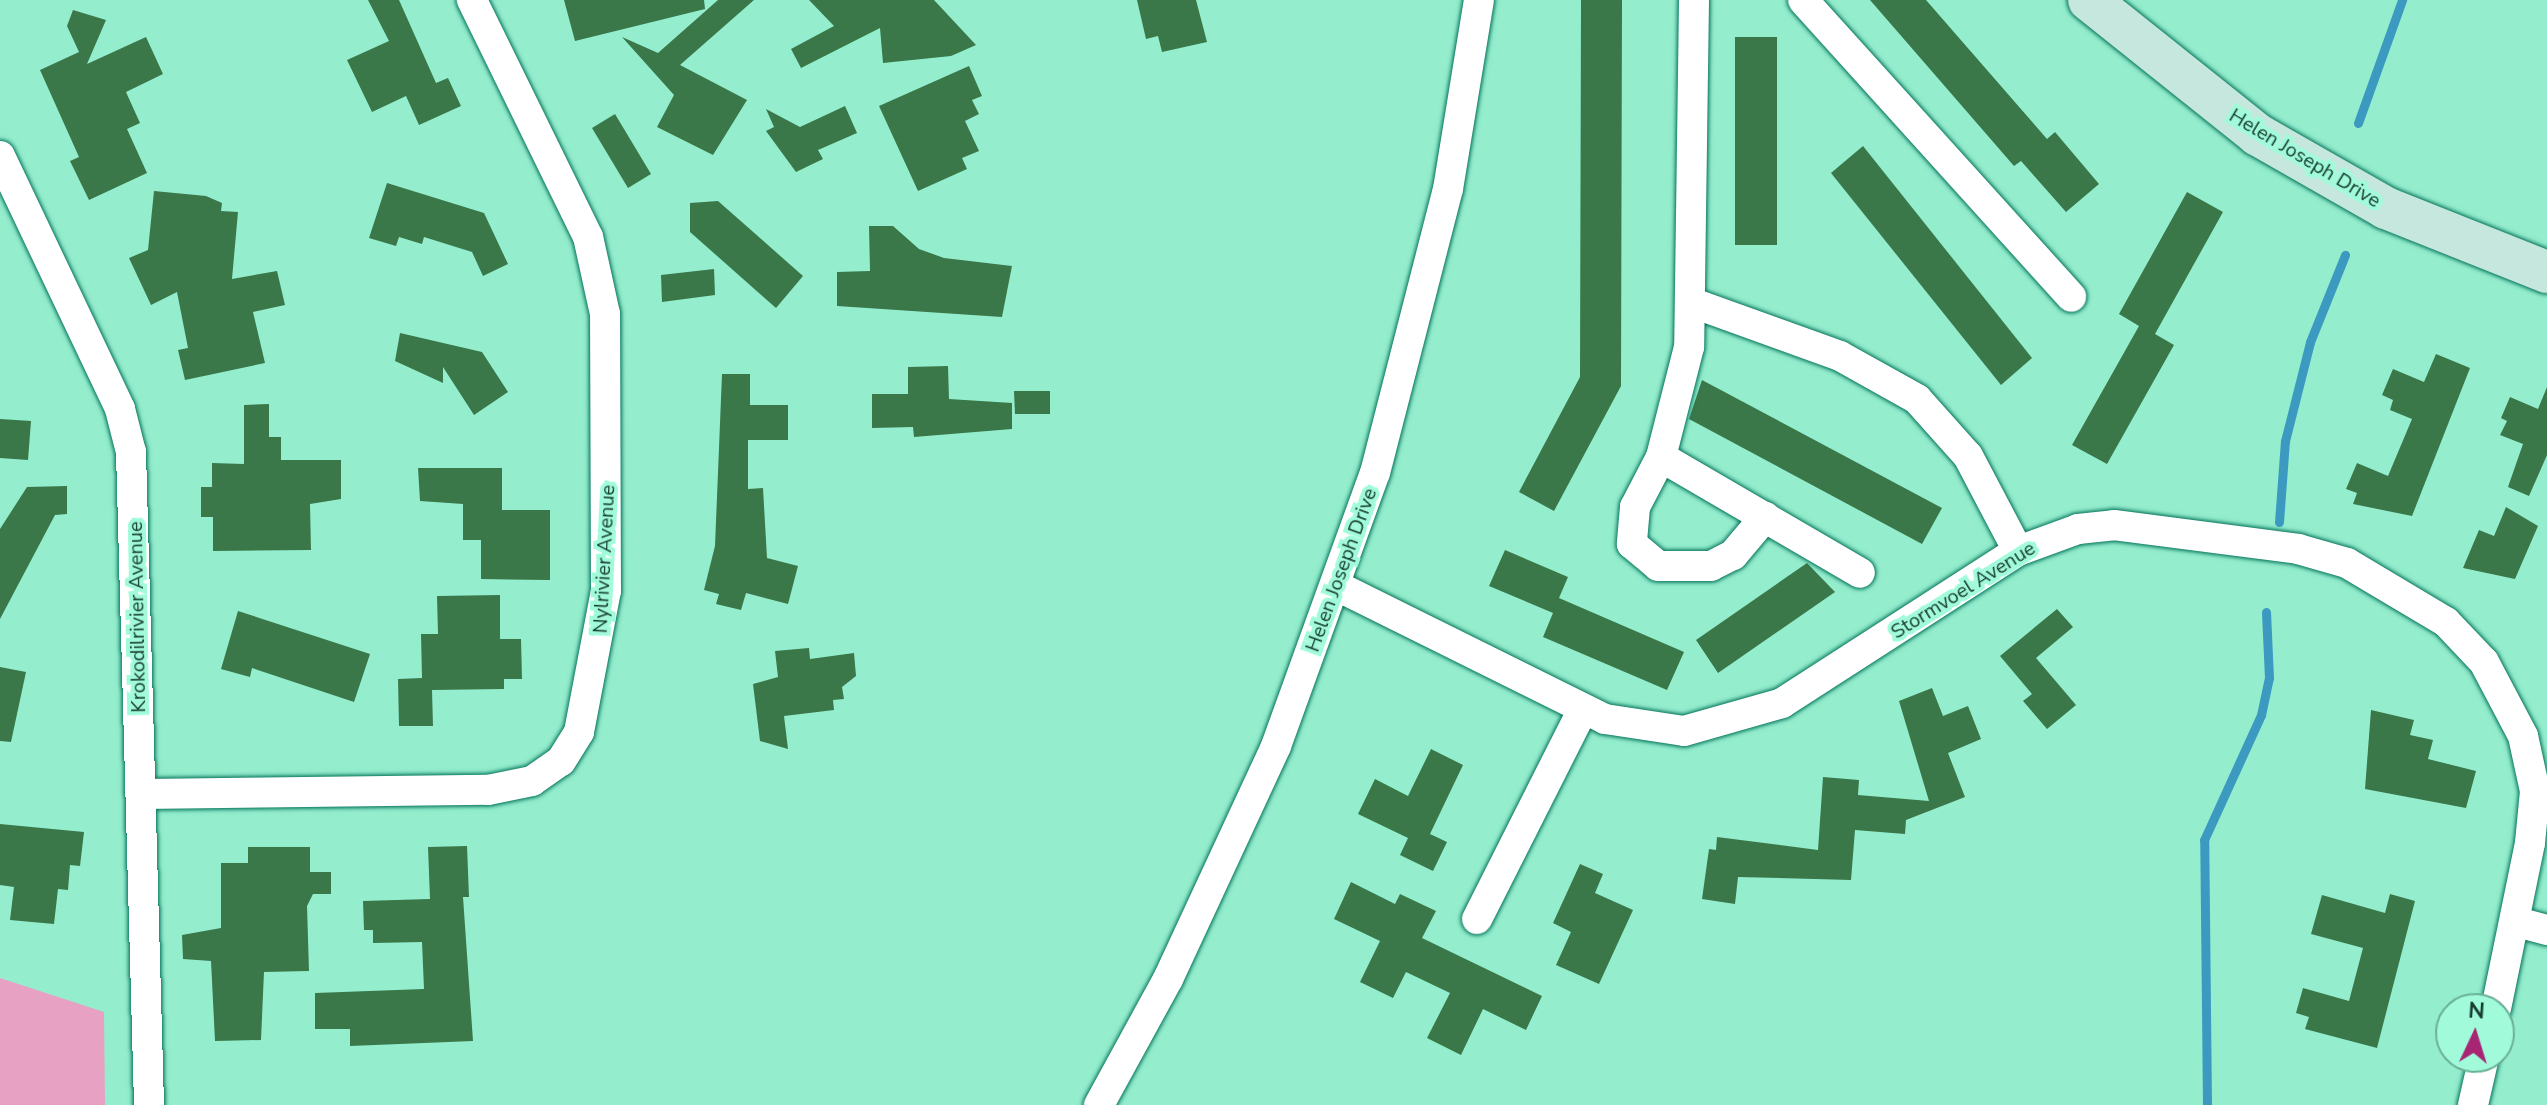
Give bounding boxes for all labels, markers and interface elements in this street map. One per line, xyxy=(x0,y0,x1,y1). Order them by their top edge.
street label: Helen Joseph Drive xyxy=(2225,103,2385,213)
street label: Nylrivier Avenue xyxy=(588,484,620,634)
street label: Helen Joseph Drive xyxy=(1300,485,1382,655)
street label: Krokodilrivier Avenue xyxy=(123,521,151,713)
street label: Stormvoel Avenue xyxy=(1886,536,2040,644)
north arrow xyxy=(2435,993,2515,1073)
text: N xyxy=(2467,996,2486,1027)

